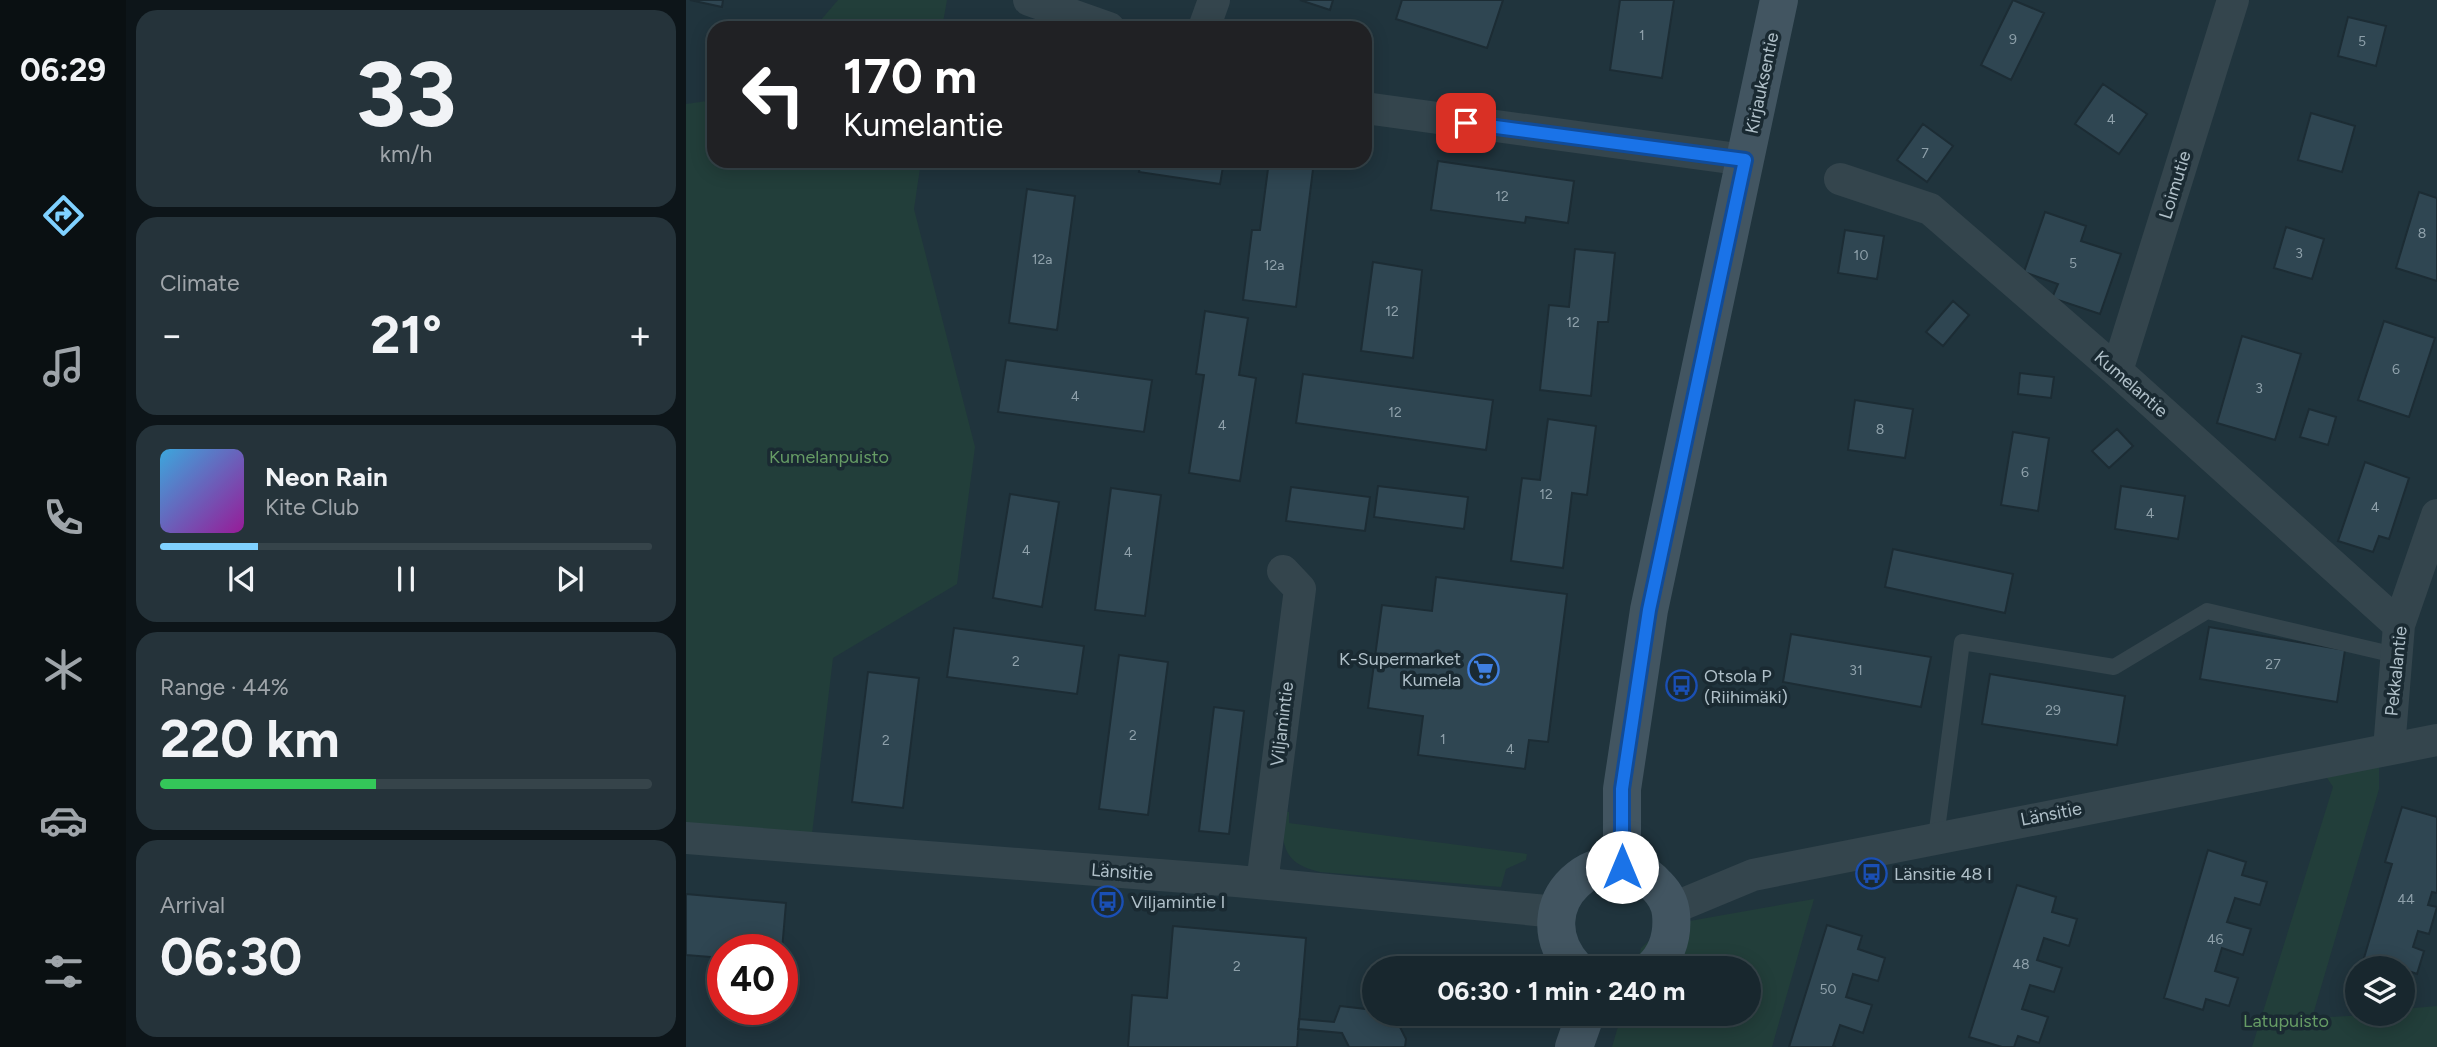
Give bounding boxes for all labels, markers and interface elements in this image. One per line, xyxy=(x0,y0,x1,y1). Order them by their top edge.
house number: 1 xyxy=(1639,27,1645,44)
street label: Kirjauksentie xyxy=(1741,30,1784,136)
house number: 9 xyxy=(2009,31,2017,48)
house number: 5 xyxy=(2358,33,2366,50)
text: 33 xyxy=(355,40,457,149)
text: 170 m xyxy=(843,46,977,105)
icon: left xyxy=(728,49,819,140)
text: 06:29 xyxy=(20,51,106,89)
pin xyxy=(1436,93,1496,153)
icon: arrive xyxy=(1447,104,1485,142)
text: Kumelantie xyxy=(843,106,1003,144)
house number: 4 xyxy=(2107,111,2116,128)
text: km/h xyxy=(380,140,432,168)
house number: 7 xyxy=(1921,145,1929,162)
street label: Loimutie xyxy=(2154,148,2196,222)
house number: 12 xyxy=(1495,188,1509,205)
icon: directions xyxy=(39,191,88,240)
house number: 8 xyxy=(2418,225,2426,242)
house number: 3 xyxy=(2295,245,2303,262)
house number: 10 xyxy=(1854,247,1868,264)
house number: 12a xyxy=(1032,251,1052,268)
house number: 5 xyxy=(2069,255,2077,272)
house number: 12a xyxy=(1264,257,1284,274)
text: Climate xyxy=(160,269,239,297)
house number: 12 xyxy=(1385,303,1399,320)
text: 21° xyxy=(370,304,442,366)
text: − xyxy=(160,312,184,358)
text: + xyxy=(628,312,652,358)
house number: 12 xyxy=(1566,314,1580,331)
icon: music xyxy=(39,342,88,391)
street label: Kumelantie xyxy=(2090,346,2172,422)
house number: 6 xyxy=(2392,361,2400,378)
house number: 3 xyxy=(2255,380,2263,397)
house number: 4 xyxy=(1071,388,1080,405)
house number: 12 xyxy=(1388,404,1402,421)
house number: 4 xyxy=(1218,417,1227,434)
house number: 8 xyxy=(1876,421,1884,438)
park label: Kumelanpuisto xyxy=(769,446,889,468)
text: Neon Rain xyxy=(265,461,388,493)
house number: 6 xyxy=(2021,464,2029,481)
house number: 12 xyxy=(1539,486,1553,503)
icon: phone xyxy=(39,493,88,542)
text: Kite Club xyxy=(265,493,359,521)
house number: 4 xyxy=(2371,499,2380,516)
house number: 4 xyxy=(2146,505,2155,522)
house number: 4 xyxy=(1022,542,1031,559)
house number: 4 xyxy=(1124,544,1133,561)
icon: previous xyxy=(223,560,261,598)
icon: pause xyxy=(387,560,425,598)
icon: next xyxy=(551,560,589,598)
street label: Pekkalantie xyxy=(2380,625,2412,717)
icon: climate xyxy=(39,645,88,694)
place label: K-Supermarket Kumela xyxy=(1339,648,1461,691)
supermarket icon: K-Supermarket Kumela xyxy=(1467,652,1501,686)
house number: 2 xyxy=(1012,653,1020,670)
house number: 27 xyxy=(2265,656,2281,673)
house number: 31 xyxy=(1849,662,1863,679)
place label: Otsola P (Riihimäki) xyxy=(1704,665,1788,708)
bus stop icon: Otsola P (Riihimäki) xyxy=(1664,669,1698,703)
text: Range · 44% xyxy=(160,673,289,701)
street label: Viljamintie xyxy=(1266,680,1298,768)
house number: 29 xyxy=(2045,702,2061,719)
text: 220 km xyxy=(160,708,340,770)
house number: 2 xyxy=(1129,727,1137,744)
house number: 1 xyxy=(1440,731,1446,748)
house number: 2 xyxy=(882,732,890,749)
house number: 4 xyxy=(1506,741,1515,758)
icon: car xyxy=(39,796,88,845)
street label: Länsitie xyxy=(2018,797,2084,831)
position arrow xyxy=(1585,830,1659,904)
bus stop icon: Länsitie 48 I xyxy=(1854,857,1888,891)
street label: Länsitie xyxy=(1090,859,1154,885)
place label: Länsitie 48 I xyxy=(1894,863,1992,885)
bus stop icon: Viljamintie I xyxy=(1091,885,1125,919)
text: Arrival xyxy=(160,891,225,919)
place label: Viljamintie I xyxy=(1131,891,1225,913)
house number: 44 xyxy=(2397,891,2415,908)
text: 06:30 xyxy=(160,926,302,988)
house number: 46 xyxy=(2207,931,2223,948)
speed limit sign: 40 xyxy=(707,934,798,1025)
icon: filters xyxy=(39,947,88,996)
house number: 48 xyxy=(2012,956,2030,973)
map controls xyxy=(2345,956,2415,1026)
button: layers xyxy=(2345,956,2415,1026)
house number: 2 xyxy=(1233,958,1241,975)
text: 06:30 · 1 min · 240 m xyxy=(1438,975,1685,1007)
house number: 50 xyxy=(1819,981,1837,998)
park label: Latupuisto xyxy=(2243,1010,2329,1032)

